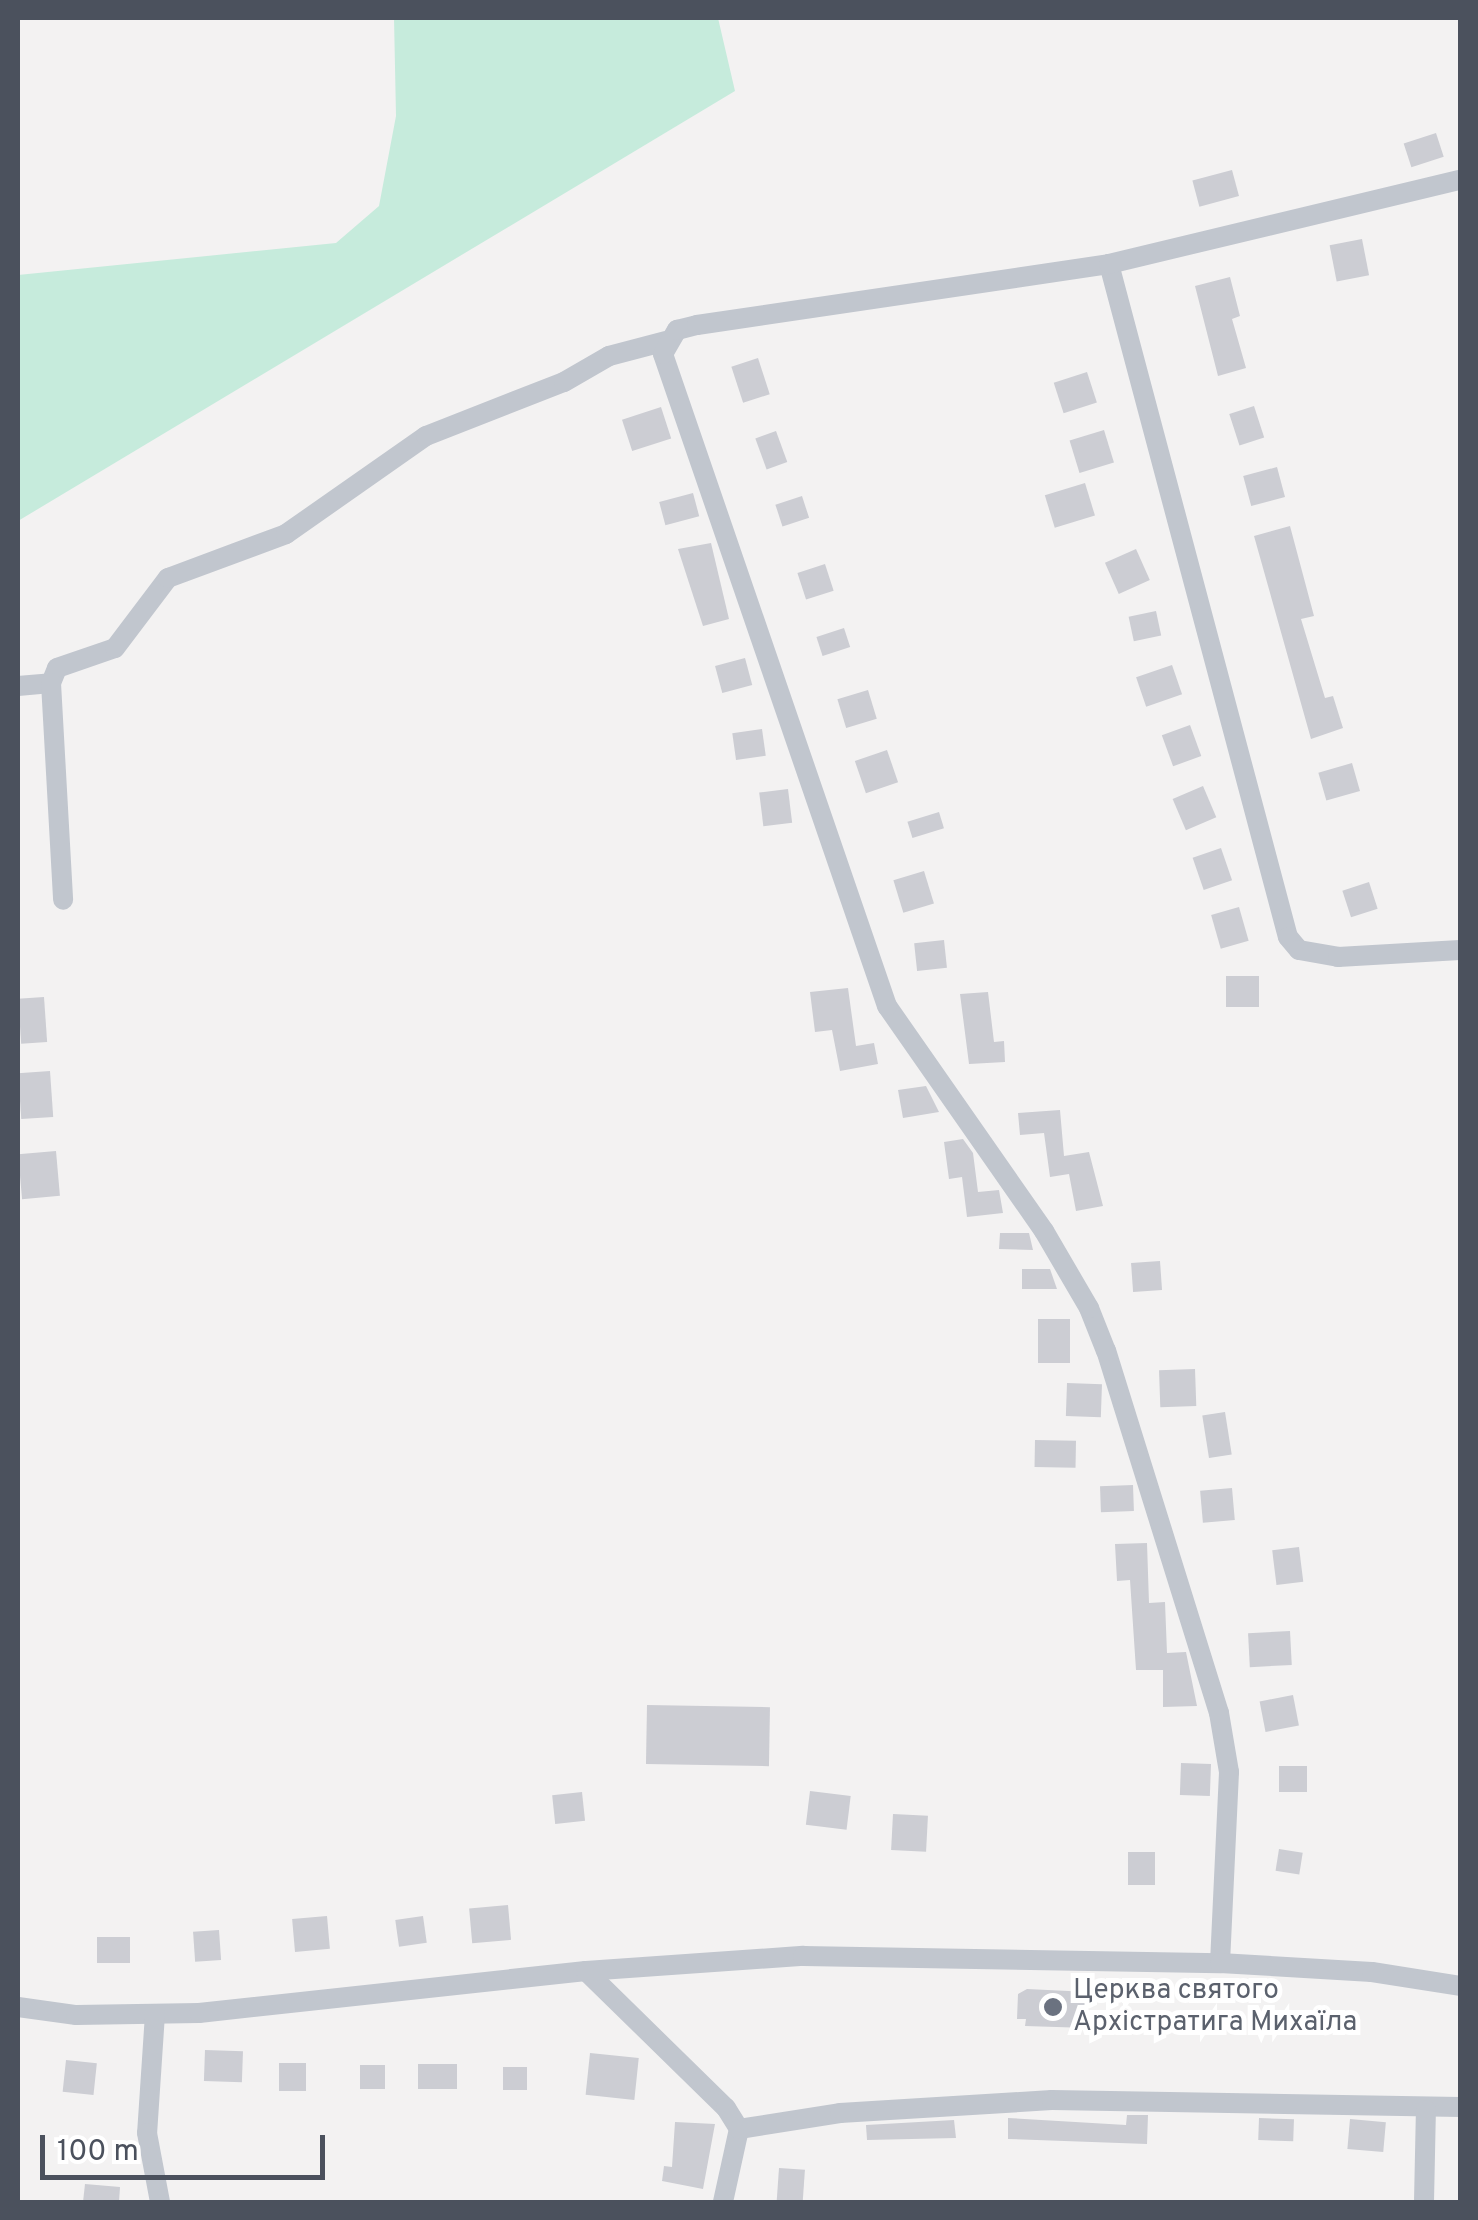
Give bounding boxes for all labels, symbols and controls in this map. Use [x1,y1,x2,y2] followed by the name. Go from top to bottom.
[1073,1974,1357,2040] place label: Церква святого Архістратига Михаїла
[1042,1996,1064,2018] marker: Церква святого Архістратига Михаїла
[45,2115,330,2177] scale bar
[57,2134,139,2171] text: 100 m

